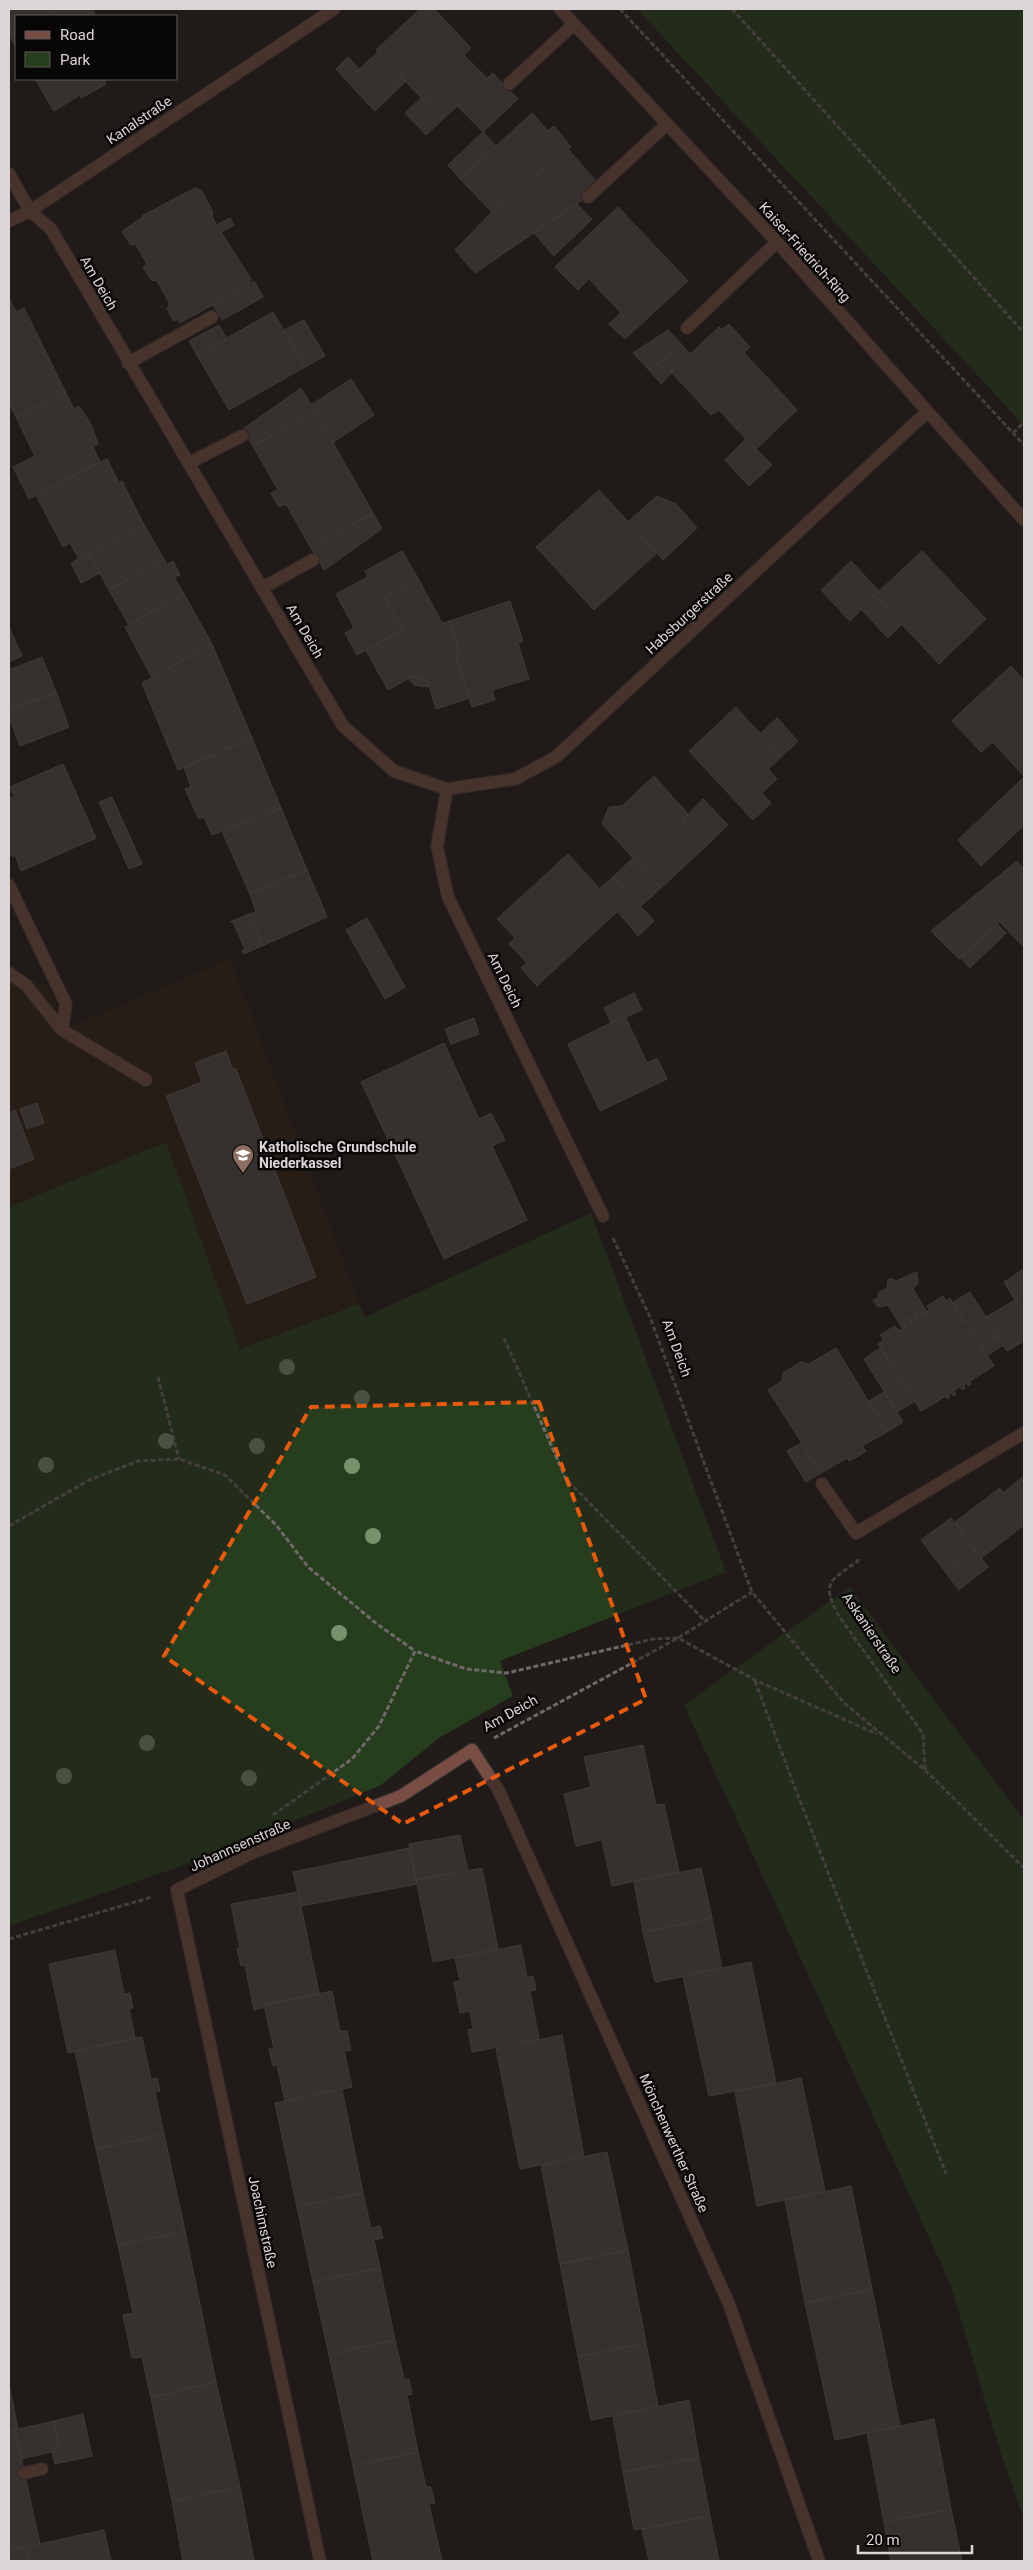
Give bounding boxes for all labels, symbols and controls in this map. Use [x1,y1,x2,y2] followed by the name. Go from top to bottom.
[15,15,178,80] legend
[60,26,94,44] text: Road
[60,51,91,69] text: Park
[104,92,174,148] street label: Kanalstraße
[756,199,854,305] street label: Kaiser-Friedrich-Ring
[77,253,121,313] street label: Am Deich
[642,569,736,657] street label: Habsburgerstraße
[283,601,327,661] street label: Am Deich
[485,950,525,1010] street label: Am Deich
[259,1139,417,1171] place label: Katholische Grundschule Niederkassel
[231,1143,255,1174] school or university icon: Katholische Grundschule Niederkassel
[659,1317,695,1379] street label: Am Deich
[839,1590,905,1676] street label: Askanierstraße
[480,1691,540,1735] street label: Am Deich
[187,1816,293,1874] street label: Johannsenstraße
[636,2071,712,2215] street label: Mönchenwerther Straße
[245,2175,281,2269] street label: Joachimstraße
[858,2522,972,2554] scale bar
[866,2531,900,2549] text: 20 m

